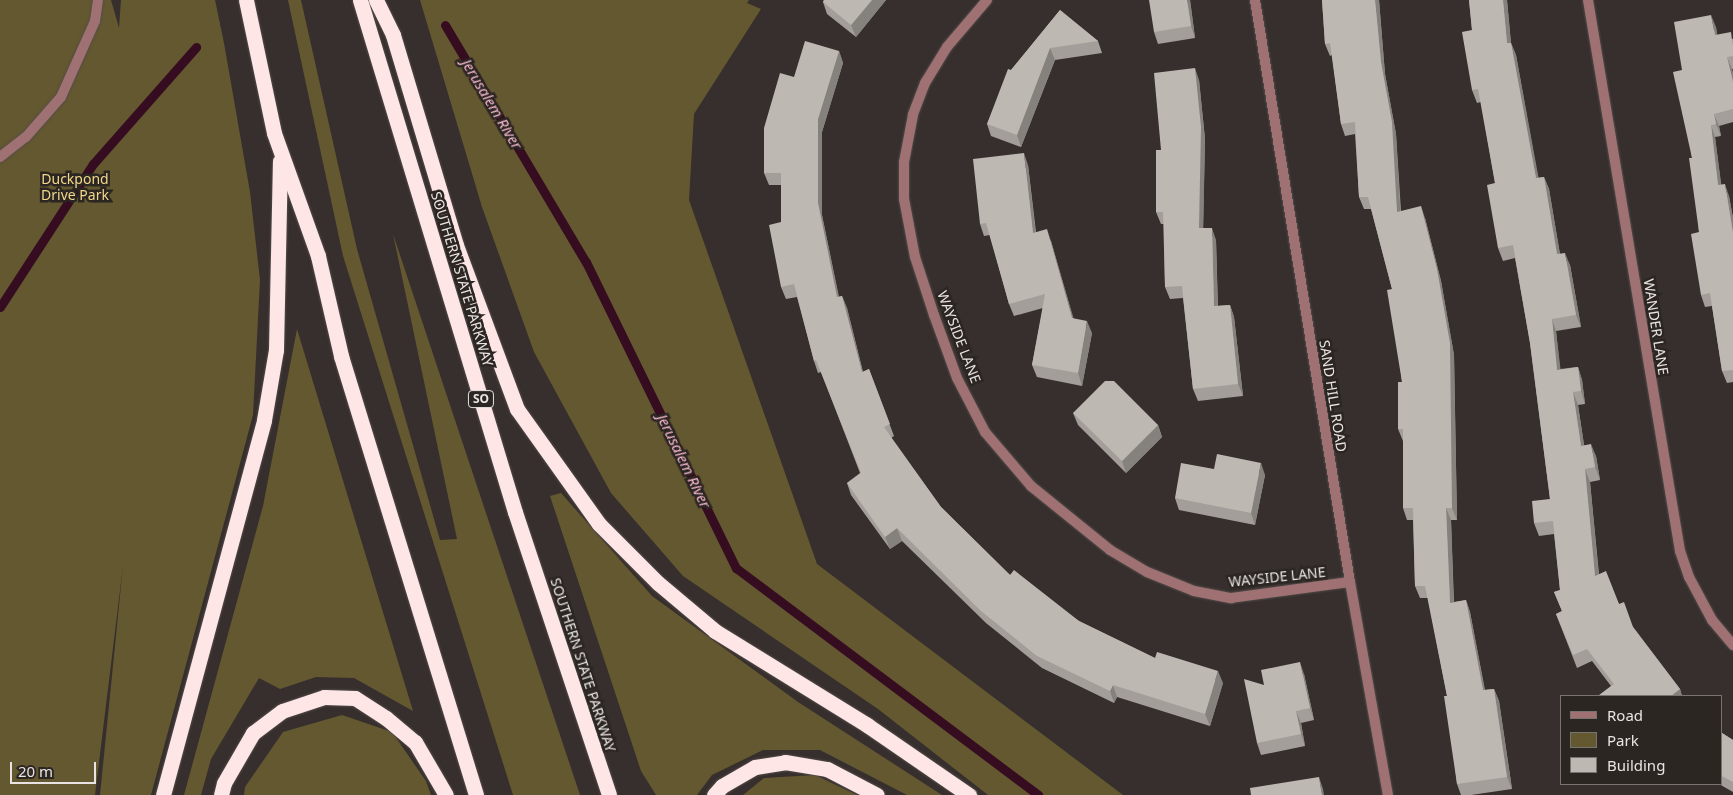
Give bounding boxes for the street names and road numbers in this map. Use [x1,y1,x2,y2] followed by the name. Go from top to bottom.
[427,190,497,368] street label: SOUTHERN STATE PARKWAY
[1640,278,1672,376] street label: WANDER LANE
[934,289,984,385] street label: WAYSIDE LANE
[1316,339,1350,453] street label: SAND HILL ROAD
[467,389,495,408] road number: SO
[1228,564,1326,590] street label: WAYSIDE LANE
[547,576,619,754] street label: SOUTHERN STATE PARKWAY

